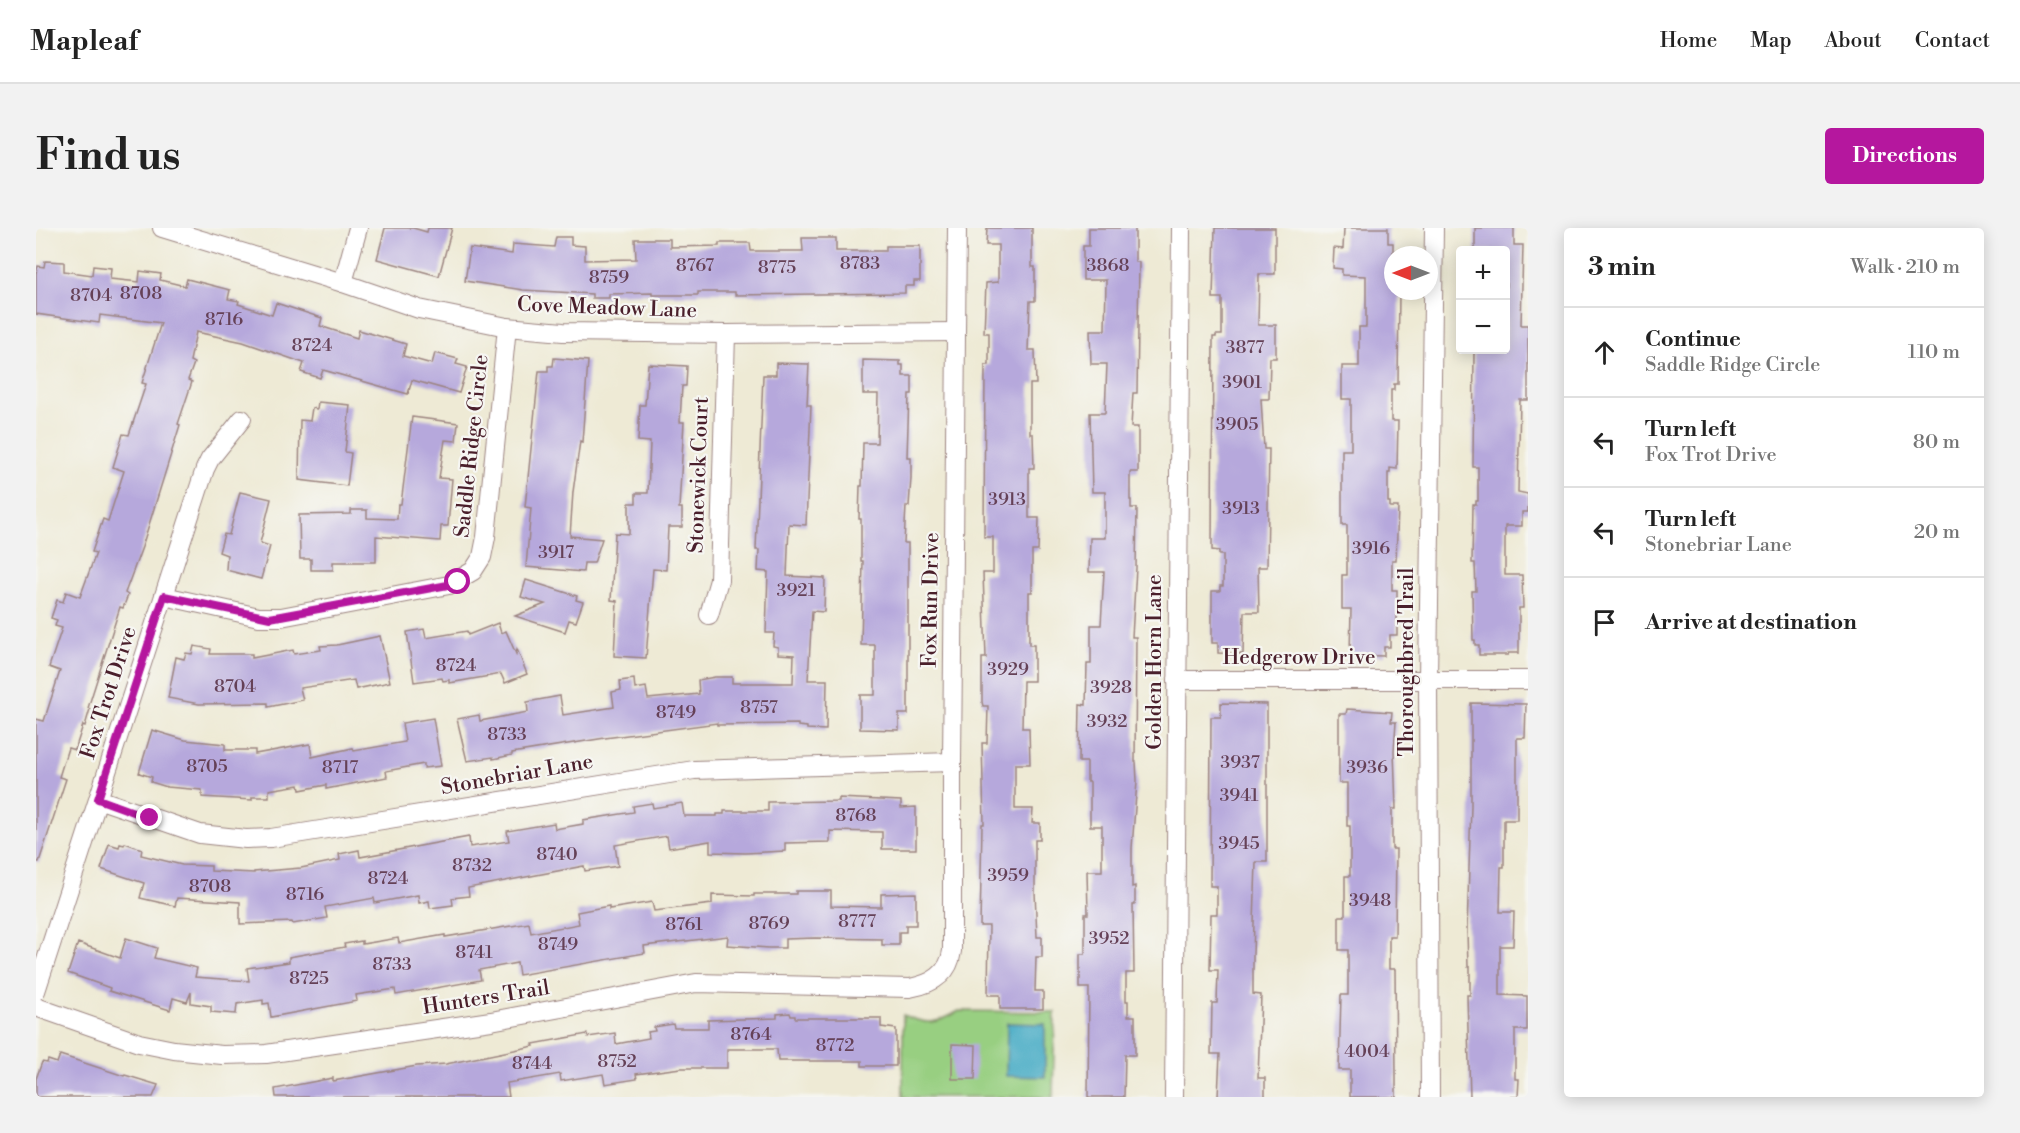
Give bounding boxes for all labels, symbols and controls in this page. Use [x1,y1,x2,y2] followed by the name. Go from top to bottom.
[30,24,138,59] text: Mapleaf
[1660,28,1717,54] text: Home
[1750,28,1792,54] text: Map
[1825,28,1882,54] text: About
[1915,28,1990,54] text: Contact
[1825,128,1984,184] button: Directions
[36,130,180,183] text: Find us
[1384,246,1438,300] north arrow
[1456,246,1510,354] map controls
[1456,246,1510,300] button: +
[1588,251,1656,283] text: 3 min
[840,252,880,275] house number: 8783
[676,254,714,277] house number: 8767
[1087,254,1129,277] house number: 3868
[1851,255,1960,280] text: Walk · 210 m
[758,256,796,279] house number: 8775
[589,266,629,289] house number: 8759
[120,282,162,305] house number: 8708
[70,284,112,307] house number: 8704
[516,292,698,324] street label: Cove Meadow Lane
[1456,300,1510,354] button: −
[205,308,243,331] house number: 8716
[1645,326,1741,353] text: Continue
[292,334,333,357] house number: 8724
[1226,336,1264,359] house number: 3877
[1588,336,1621,369] icon: ahead
[1908,340,1960,365] text: 110 m
[449,353,495,539] street label: Saddle Ridge Circle
[1645,353,1820,378] text: Saddle Ridge Circle
[1222,371,1262,394] house number: 3901
[683,396,715,554] street label: Stonewick Court
[1216,413,1258,436] house number: 3905
[1645,416,1736,443] text: Turn left
[1588,426,1621,459] icon: left
[1913,430,1960,455] text: 80 m
[1645,443,1777,468] text: Fox Trot Drive
[988,488,1026,511] house number: 3913
[1222,497,1260,520] house number: 3913
[1645,506,1736,533] text: Turn left
[1588,516,1621,549] icon: left
[1914,520,1960,545] text: 20 m
[917,532,945,668] street label: Fox Run Drive
[1645,533,1792,558] text: Stonebriar Lane
[1352,537,1390,560] house number: 3916
[538,541,574,564] house number: 3917
[1394,567,1420,757] street label: Thoroughbred Trail
[444,568,470,594] route start
[1142,574,1168,750] street label: Golden Horn Lane
[776,579,816,602] house number: 3921
[1588,606,1621,639] icon: arrive
[1645,609,1857,636] text: Arrive at destination
[75,623,143,763] street label: Fox Trot Drive
[1222,645,1376,671] street label: Hedgerow Drive
[436,654,477,677] house number: 8724
[987,658,1029,681] house number: 3929
[214,675,256,698] house number: 8704
[1090,676,1132,699] house number: 3928
[740,696,778,719] house number: 8757
[656,701,696,724] house number: 8749
[1086,710,1128,733] house number: 3932
[487,723,527,746] house number: 8733
[439,749,595,801] street label: Stonebriar Lane
[1220,751,1260,774] house number: 3937
[186,755,228,778] house number: 8705
[322,756,358,779] house number: 8717
[1346,756,1388,779] house number: 3936
[1219,784,1259,807] house number: 3941
[136,804,162,830] route end
[835,804,877,827] house number: 8768
[1218,832,1260,855] house number: 3945
[536,843,578,866] house number: 8740
[452,854,492,877] house number: 8732
[987,864,1029,887] house number: 3959
[368,867,409,890] house number: 8724
[189,875,231,898] house number: 8708
[286,883,324,906] house number: 8716
[1349,889,1391,912] house number: 3948
[838,910,876,933] house number: 8777
[748,912,790,935] house number: 8769
[665,913,703,936] house number: 8761
[1088,927,1130,950] house number: 3952
[538,933,578,956] house number: 8749
[455,941,493,964] house number: 8741
[372,953,412,976] house number: 8733
[289,967,329,990] house number: 8725
[421,975,551,1021] street label: Hunters Trail
[730,1023,772,1046] house number: 8764
[815,1034,855,1057] house number: 8772
[1344,1040,1390,1063] house number: 4004
[597,1050,637,1073] house number: 8752
[512,1052,553,1075] house number: 8744

